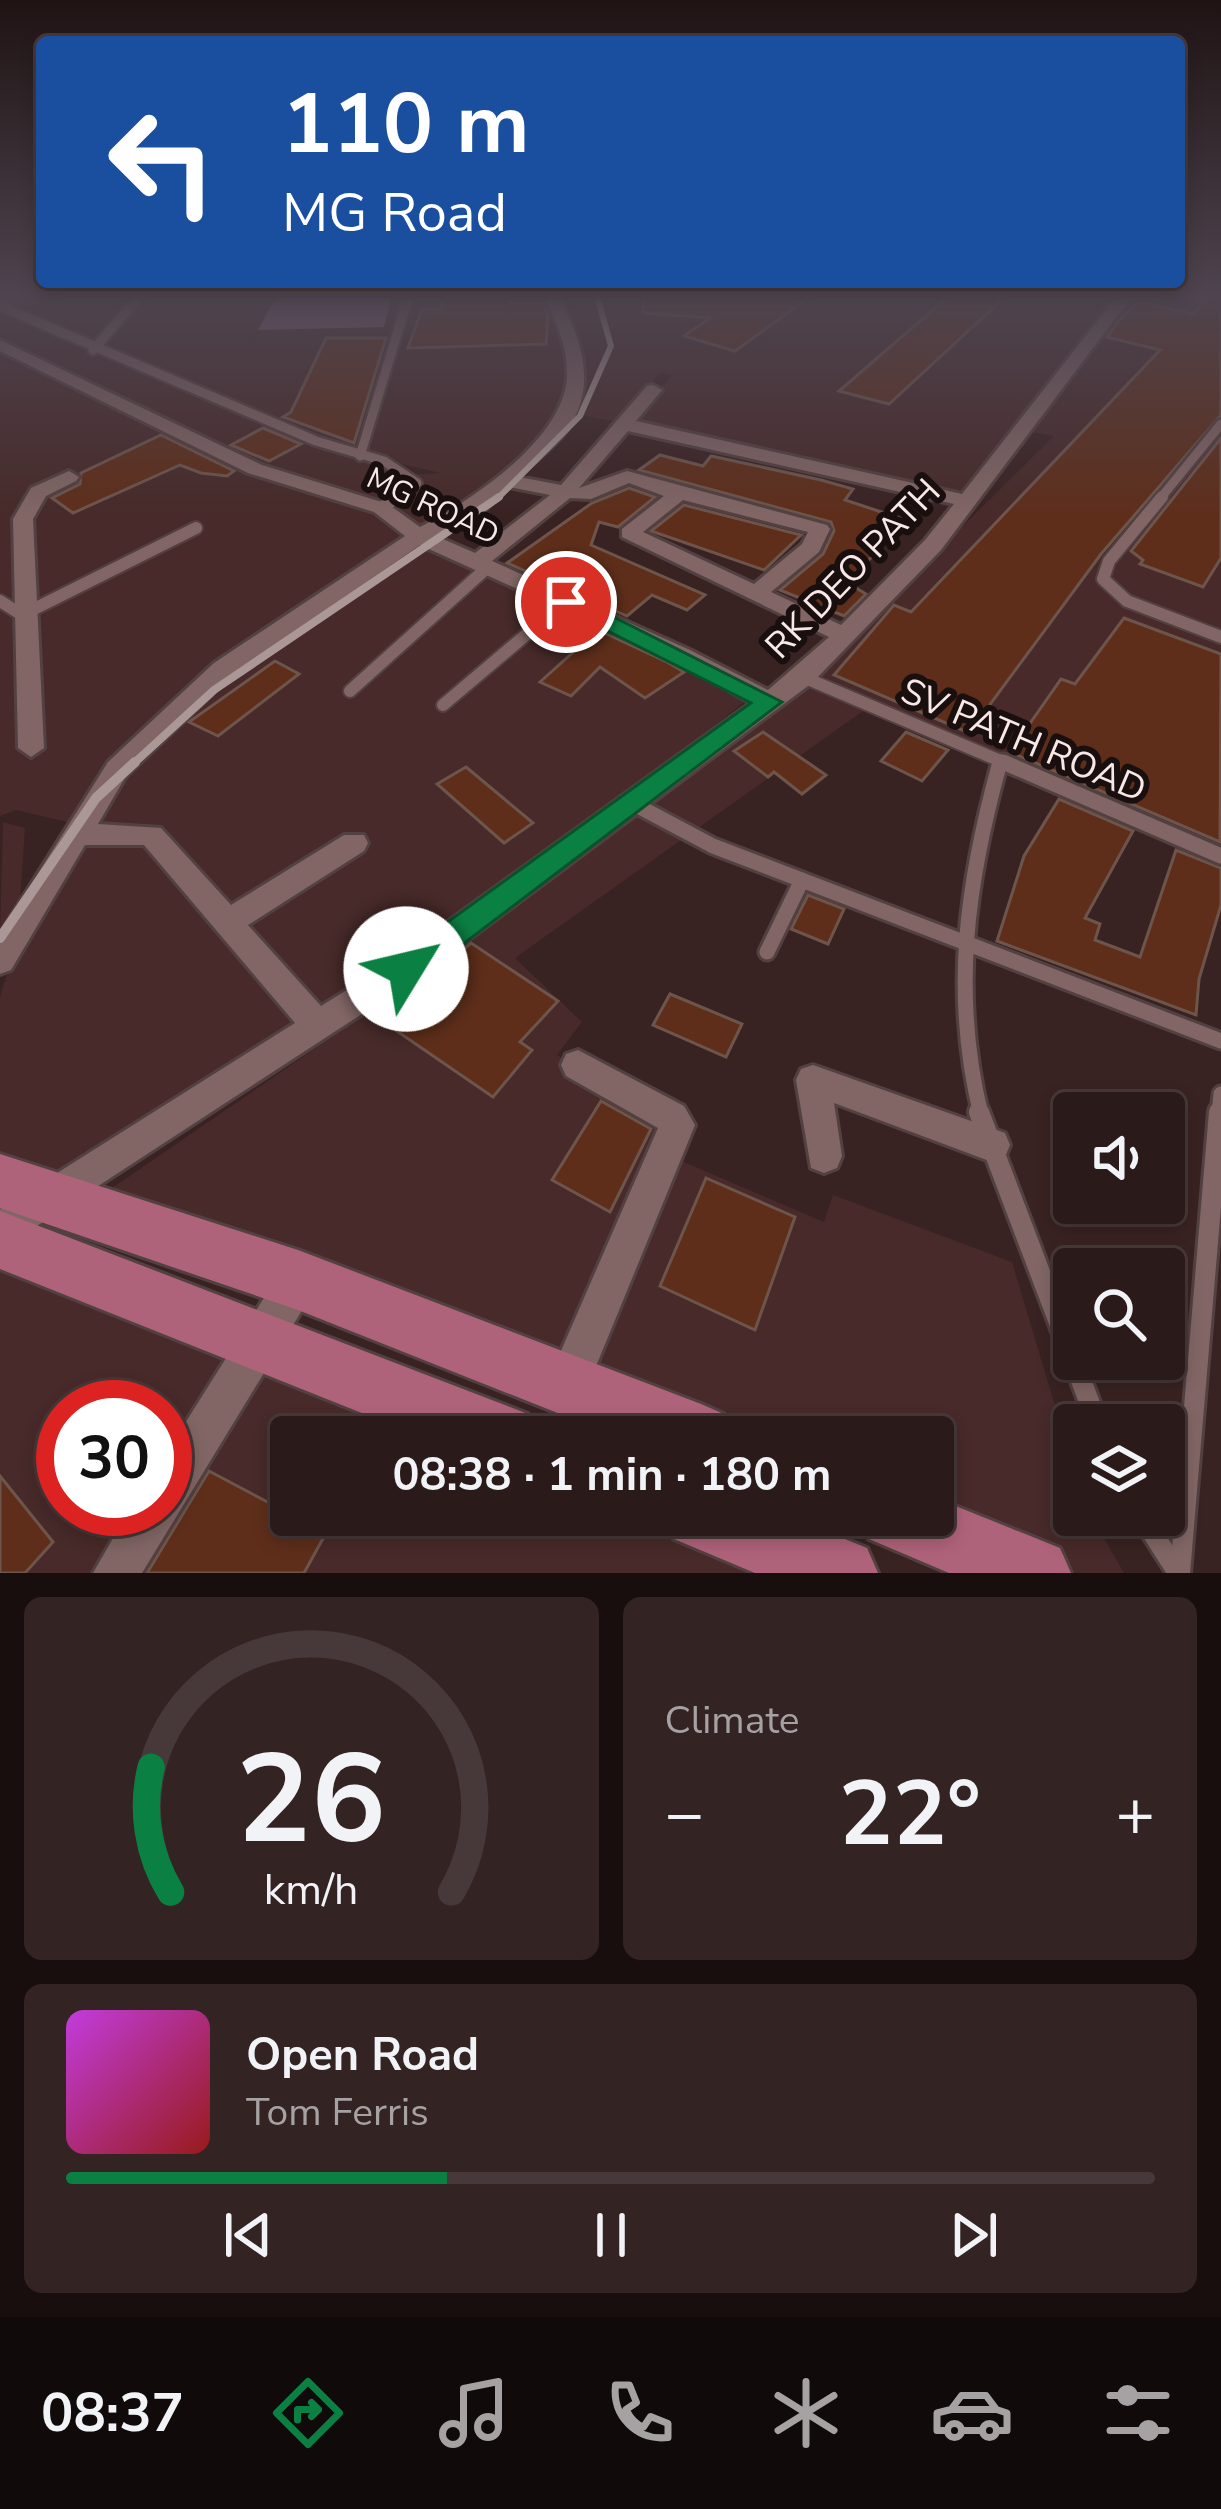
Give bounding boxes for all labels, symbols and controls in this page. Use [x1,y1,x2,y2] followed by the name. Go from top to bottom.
[282,67,530,182] text: 110 m
[84,84,240,240] icon: left
[282,176,507,250] text: MG Road
[360,458,506,555] street label: MG ROAD
[755,468,952,670] street label: RK DEO PATH
[515,551,617,653] pin
[533,569,599,635] icon: arrive
[893,667,1154,814] street label: SV PATH ROAD
[343,906,469,1032] position arrow
[1053,1092,1185,1536] map controls
[1053,1092,1185,1224] button: sound
[1053,1248,1185,1380] button: search
[36,1380,192,1536] speed limit sign: 30
[1053,1404,1185,1536] button: layers
[392,1445,832,1506] text: 08:38 · 1 min · 180 m
[665,1694,800,1747] text: Climate
[236,1715,386,1885] text: 26
[839,1753,981,1876] text: 22°
[665,1769,704,1859] text: −
[1115,1769,1155,1859] text: +
[264,1860,359,1918] text: km/h
[246,2025,479,2086] text: Open Road
[246,2086,429,2139] text: Tom Ferris
[215,2202,281,2268] icon: previous
[578,2202,644,2268] icon: pause
[941,2202,1007,2268] icon: next
[266,2371,350,2455] icon: directions
[432,2371,516,2455] icon: music
[598,2371,682,2455] icon: phone
[764,2371,848,2455] icon: climate
[930,2371,1014,2455] icon: car
[1096,2371,1180,2455] icon: filters
[41,2376,184,2450] text: 08:37

